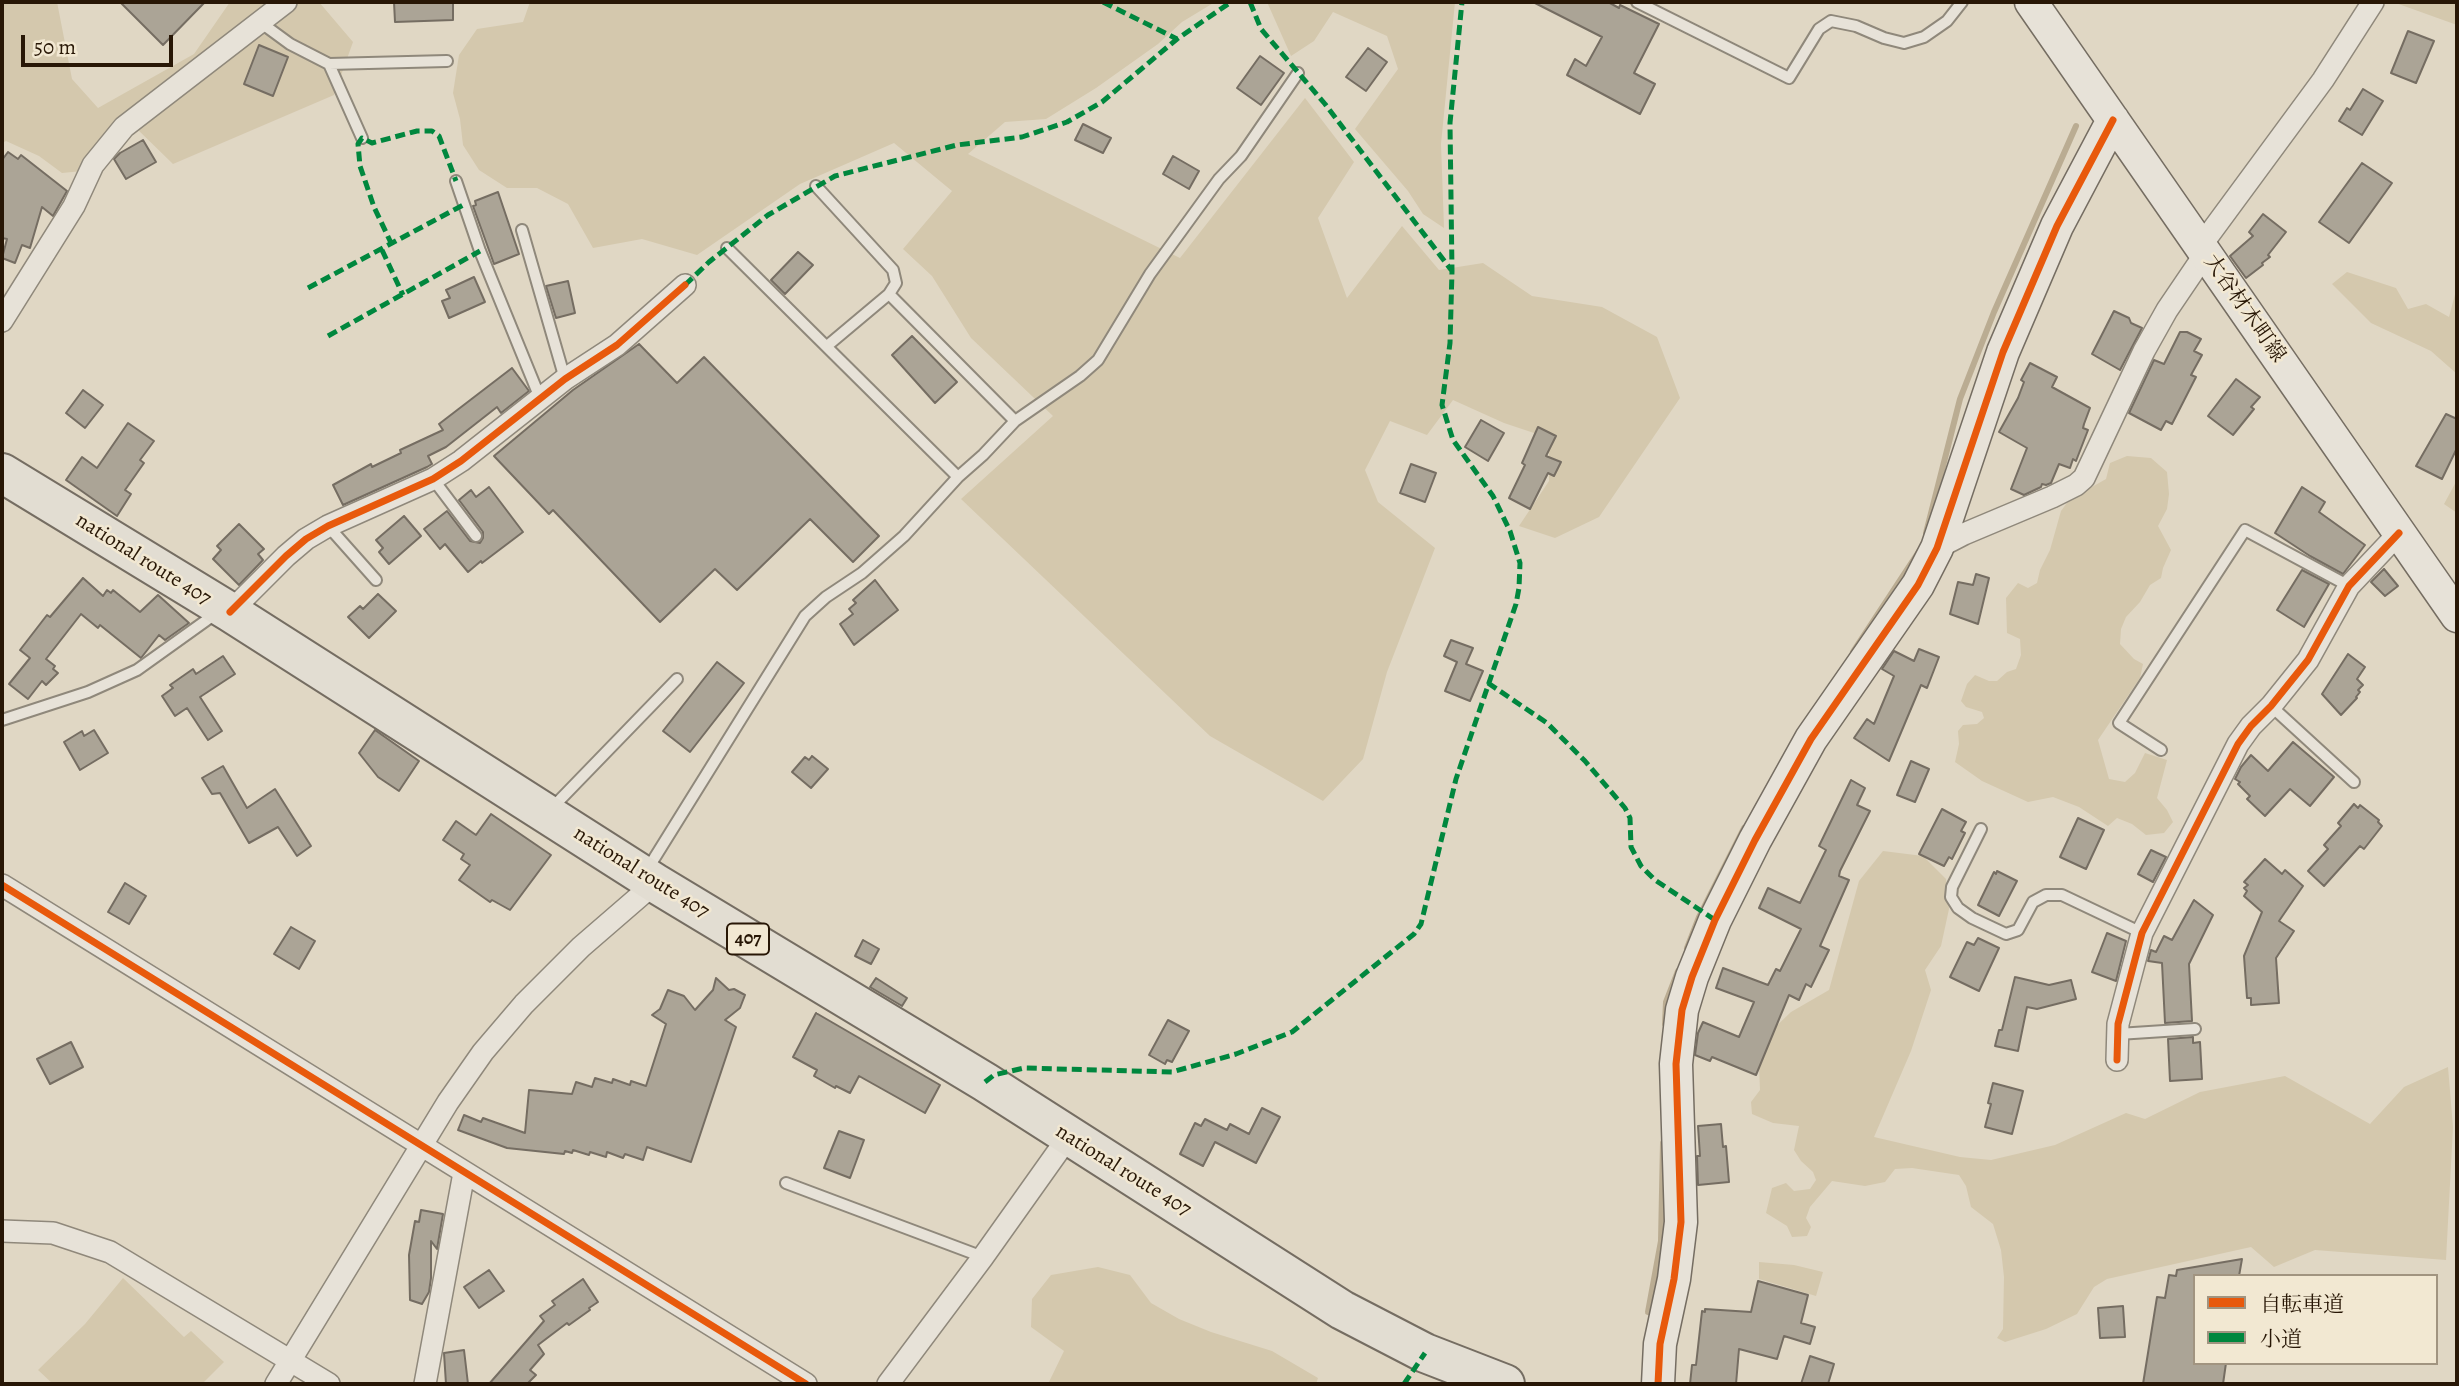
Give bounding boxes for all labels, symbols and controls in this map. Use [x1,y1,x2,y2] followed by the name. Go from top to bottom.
[24,21,177,65] scale bar
[34,33,76,61] text: 50 m
[2198,250,2290,368] street label: 大谷材木町線
[71,508,215,612] street label: national route 407
[569,821,713,925] street label: national route 407
[727,923,769,954] road number: 407
[1051,1119,1195,1223] street label: national route 407
[2193,1274,2438,1365] legend
[2260,1290,2344,1318] text: 自転車道
[2260,1325,2302,1353] text: 小道

